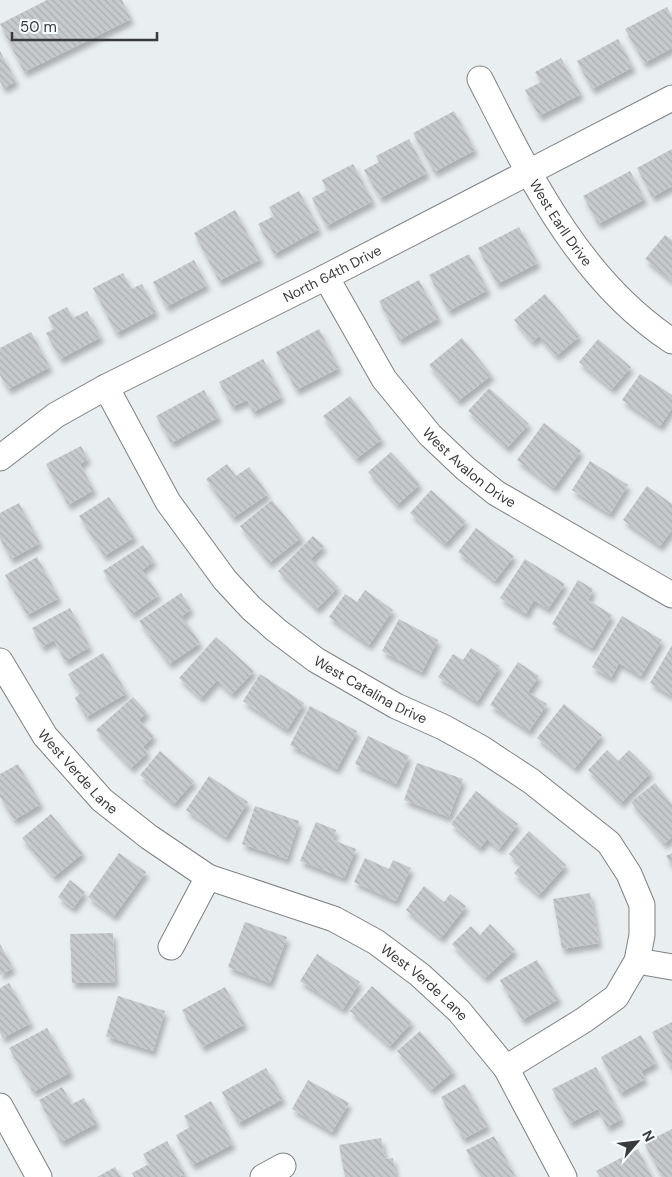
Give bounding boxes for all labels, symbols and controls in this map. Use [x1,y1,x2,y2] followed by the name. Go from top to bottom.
[12,10,158,42] scale bar
[20,17,57,37] text: 50 m
[526,176,596,270] street label: West Earll Drive
[280,241,385,306] street label: North 64th Drive
[419,424,519,512] street label: West Avalon Drive
[311,652,430,728] street label: West Catalina Drive
[34,725,121,818] street label: West Verde Lane
[377,940,472,1024] street label: West Verde Lane
[612,1117,662,1167] north arrow
[638,1127,659,1145] text: N

